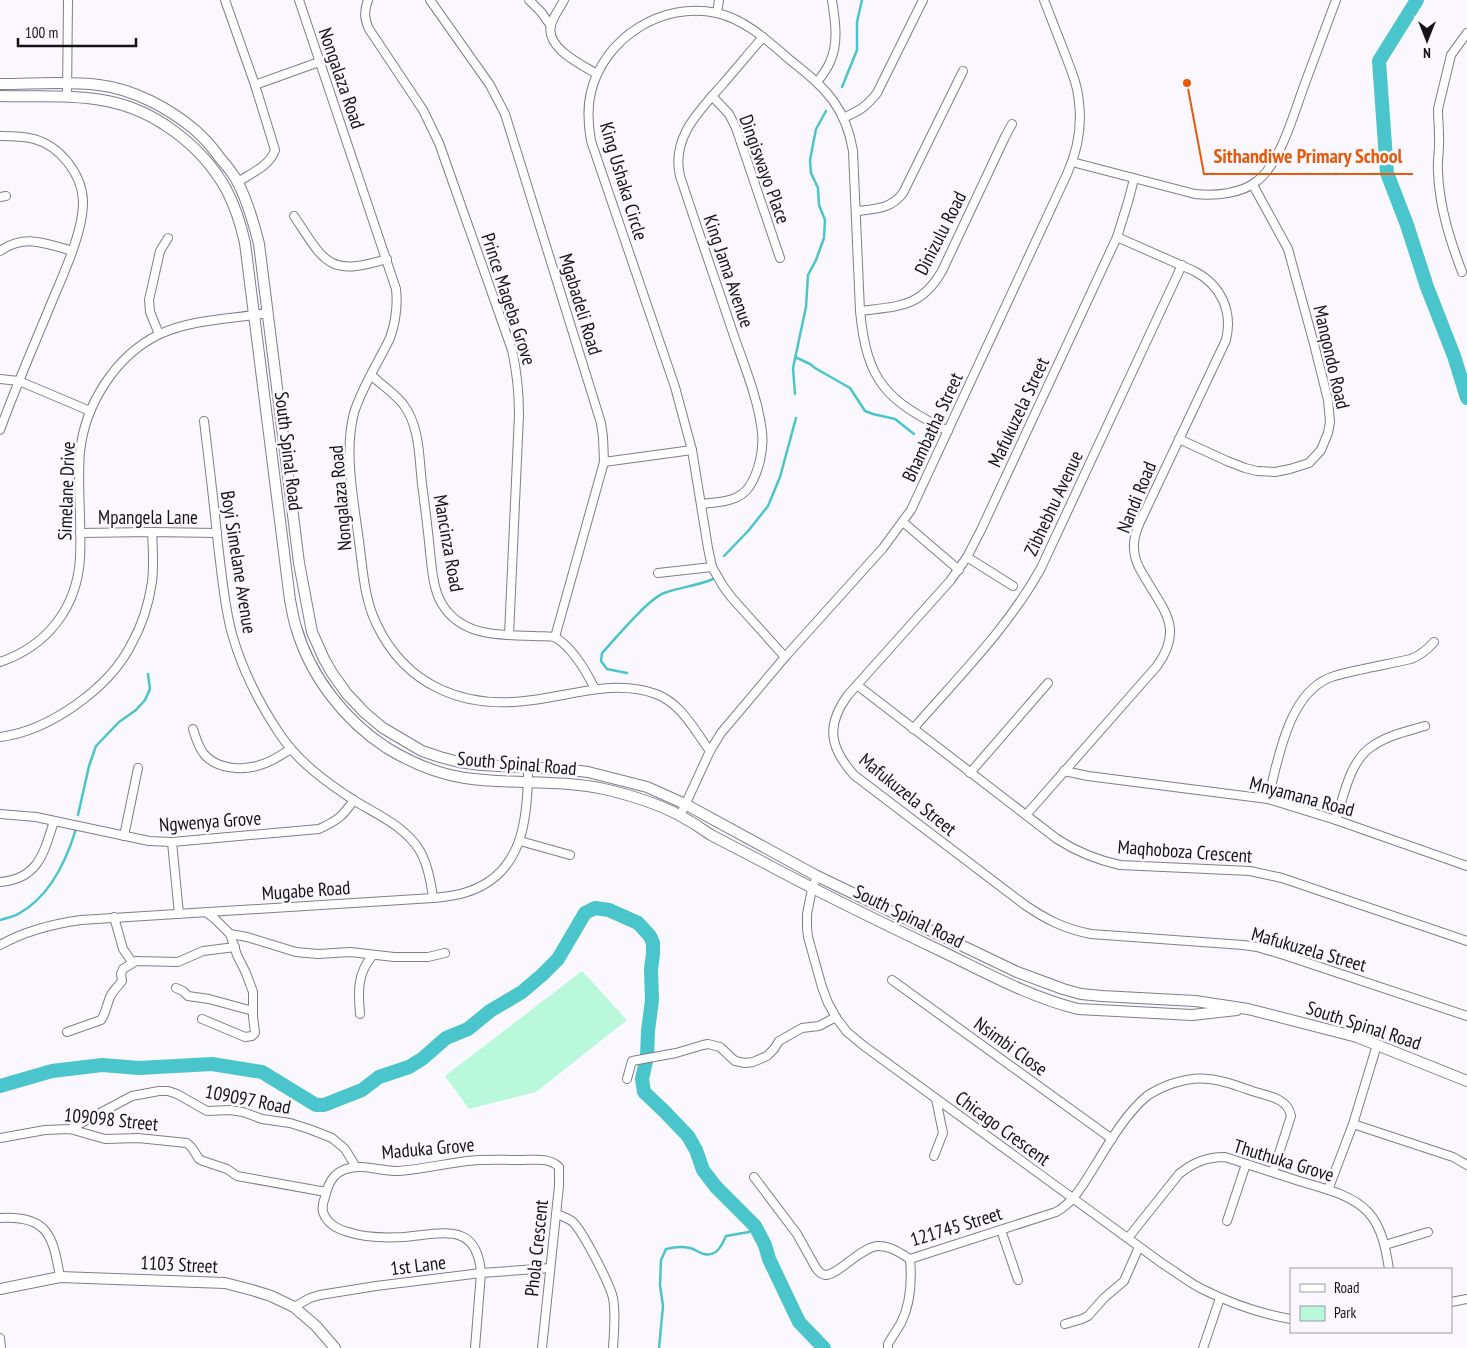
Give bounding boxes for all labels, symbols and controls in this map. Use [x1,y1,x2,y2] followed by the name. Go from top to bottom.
[18,15,135,47] scale bar
[1402,15,1452,65] north arrow
[25,23,58,42] text: 100 m
[313,24,371,132] street label: Nongalaza Road
[1423,44,1431,62] text: N
[734,111,796,227] street label: Dingiswayo Place
[595,119,653,243] street label: King Ushaka Circle
[1204,139,1413,174] callout: Sithandiwe Primary School
[1214,143,1403,169] text: Sithandiwe Primary School
[909,187,971,279] street label: Dinizulu Road
[698,211,760,331] street label: King Jama Avenue
[476,230,542,368] street label: Prince Mageba Grove
[554,250,608,358] street label: Mgabadeli Road
[1308,303,1356,411] street label: Manqondo Road
[982,353,1054,471] street label: Mafukuzela Street
[896,368,968,485] street label: Bhambatha Street
[270,390,308,512] street label: South Spinal Road
[52,441,80,541] street label: Simelane Drive
[323,444,357,552] street label: Nongalaza Road
[1018,446,1088,559] street label: Zibhebhu Avenue
[1111,458,1161,536] street label: Nandi Road
[216,489,262,635] street label: Boyi Simelane Avenue
[429,493,469,593] street label: Mancinza Road
[98,505,198,529] street label: Mpangela Lane
[456,746,578,780] street label: South Spinal Road
[854,747,962,841] street label: Mafukuzela Street
[1247,770,1357,822] street label: Mnyamana Road
[158,805,262,837] street label: Ngwenya Grove
[1117,834,1254,868] street label: Maqhoboza Crescent
[261,875,351,905] street label: Mugabe Road
[850,879,968,953] street label: South Spinal Road
[1249,921,1370,977] street label: Mafukuzela Street
[1303,995,1425,1055] street label: South Spinal Road
[970,1011,1053,1081] street label: Nsimbi Close
[203,1079,293,1119] street label: 109097 Road
[951,1085,1056,1171] street label: Chicago Crescent
[63,1102,160,1136] street label: 109098 Street
[381,1132,476,1164] street label: Maduka Grove
[1231,1133,1337,1187] street label: Thuthuka Grove
[519,1198,553,1297] street label: Phola Crescent
[907,1200,1006,1251] street label: 121745 Street
[140,1250,219,1278] street label: 1103 Street
[389,1250,447,1280] street label: 1st Lane
[1290,1268,1452,1333] legend
[1334,1278,1360,1297] text: Road
[1334,1303,1356,1322] text: Park

